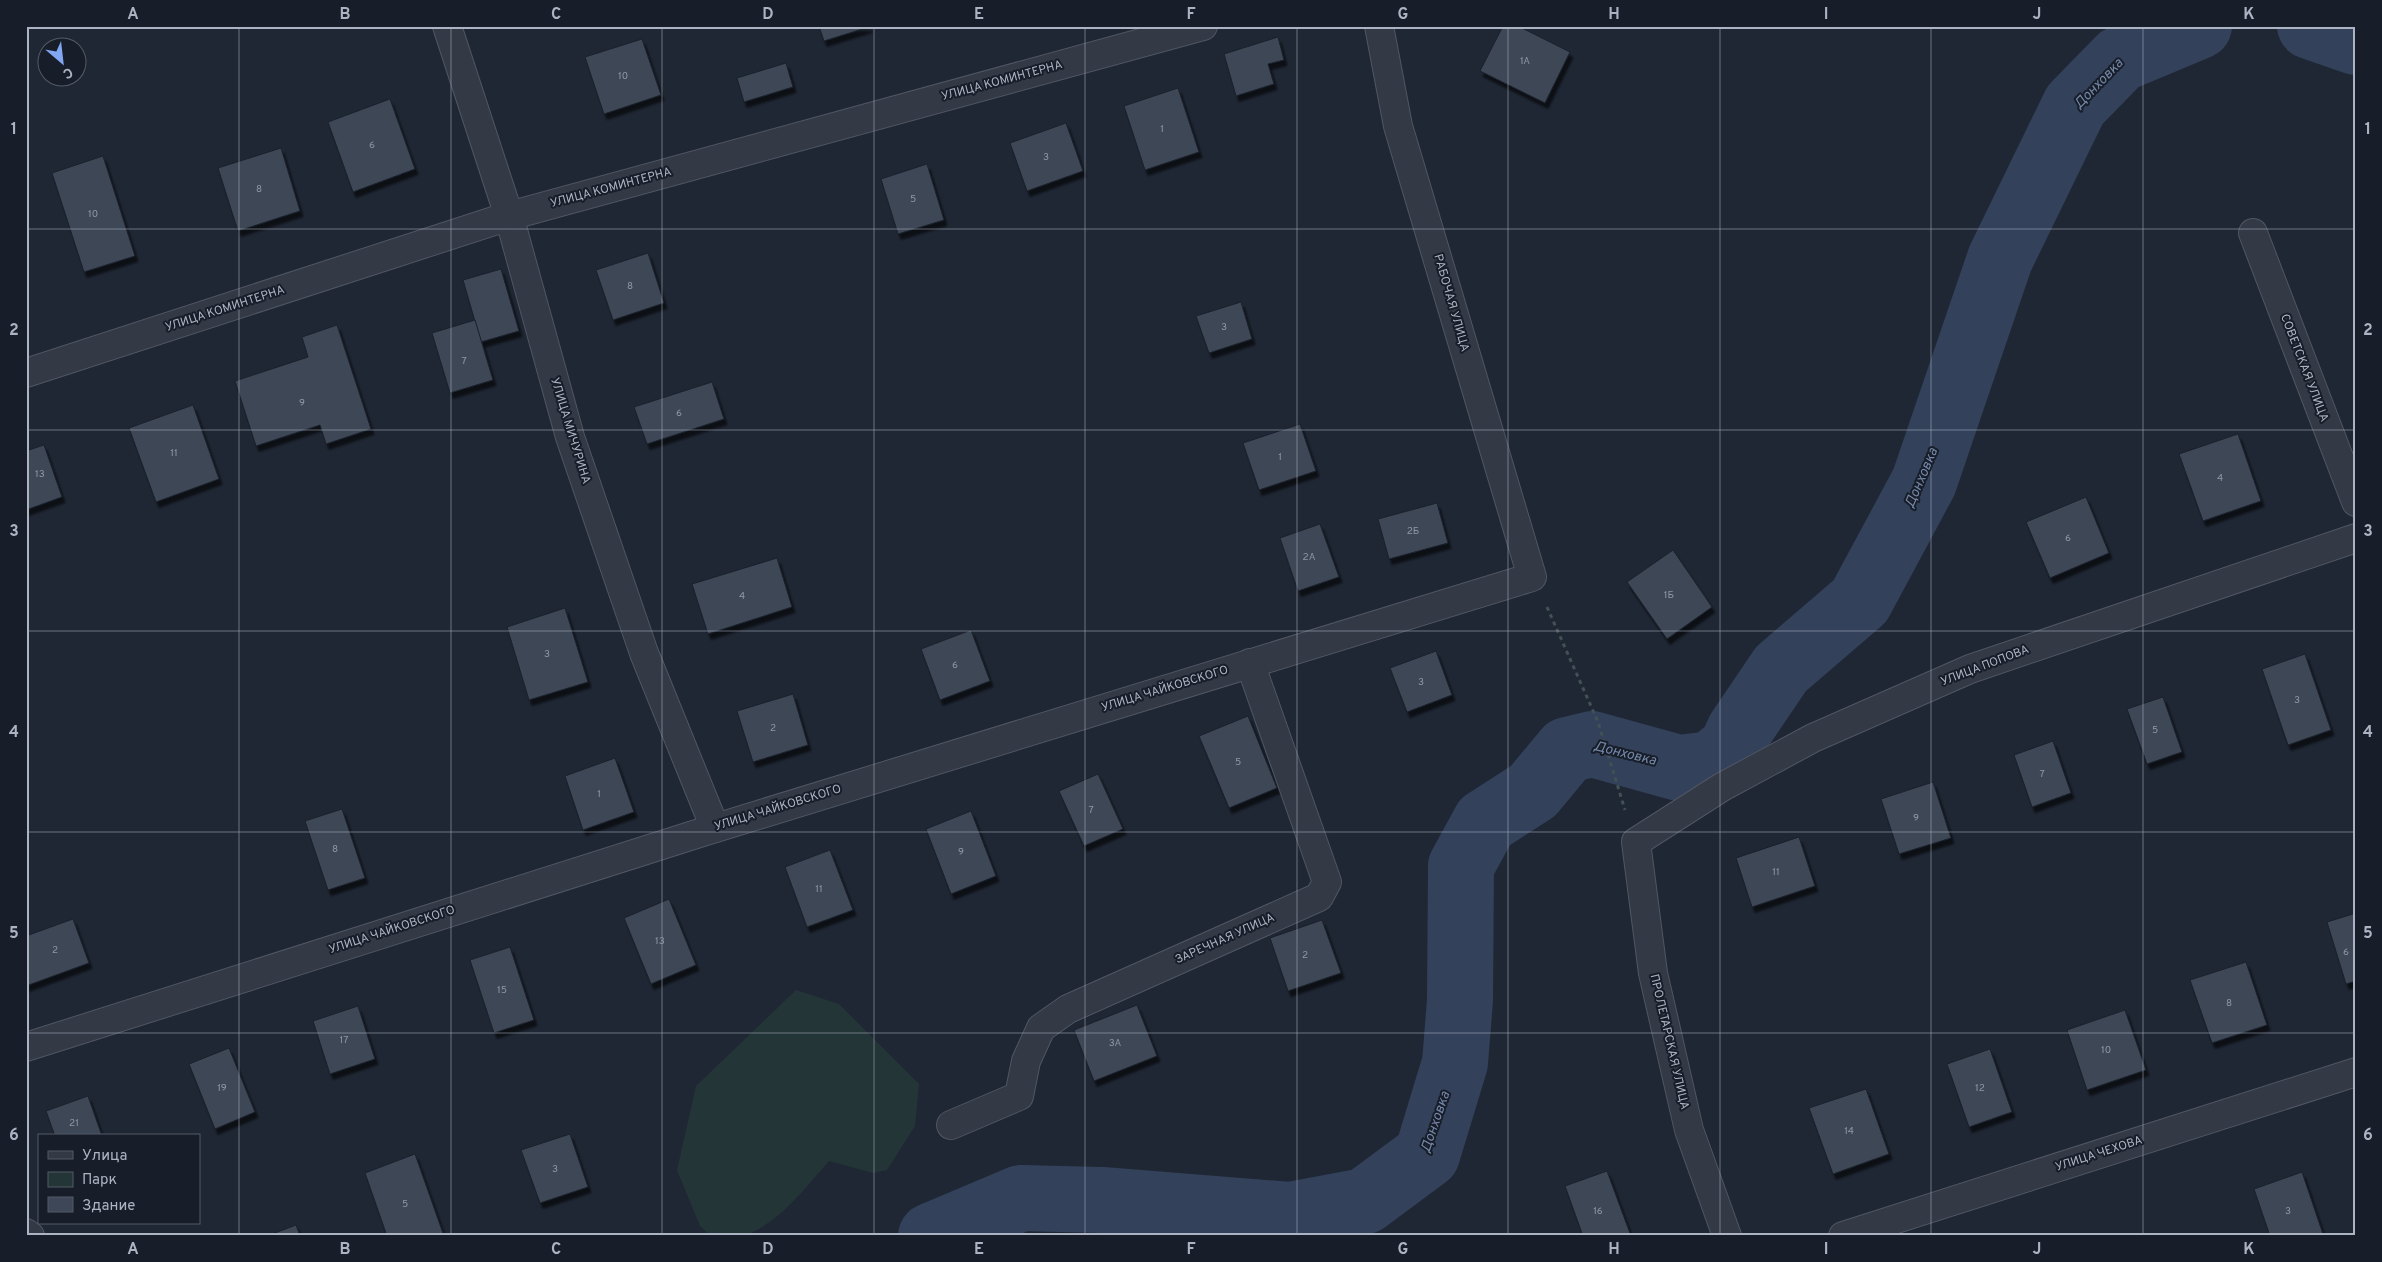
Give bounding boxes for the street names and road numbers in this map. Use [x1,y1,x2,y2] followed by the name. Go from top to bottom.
[940,57,1064,105] street label: УЛИЦА КОМИНТЕРНА
[549,164,673,212] street label: УЛИЦА КОМИНТЕРНА
[1429,252,1473,354] street label: РАБОЧАЯ УЛИЦА
[163,282,287,336] street label: УЛИЦА КОМИНТЕРНА
[2276,312,2332,424] street label: СОВЕТСКАЯ УЛИЦА
[546,376,594,486] street label: УЛИЦА МИЧУРИНА
[1939,642,2031,690] street label: УЛИЦА ПОПОВА
[1100,662,1230,716] street label: УЛИЦА ЧАЙКОВСКОГО
[713,781,843,835] street label: УЛИЦА ЧАЙКОВСКОГО
[327,902,457,958] street label: УЛИЦА ЧАЙКОВСКОГО
[1173,910,1277,968] street label: ЗАРЕЧНАЯ УЛИЦА
[1646,973,1692,1111] street label: ПРОЛЕТАРСКАЯ УЛИЦА
[2053,1132,2145,1176] street label: УЛИЦА ЧЕХОВА

